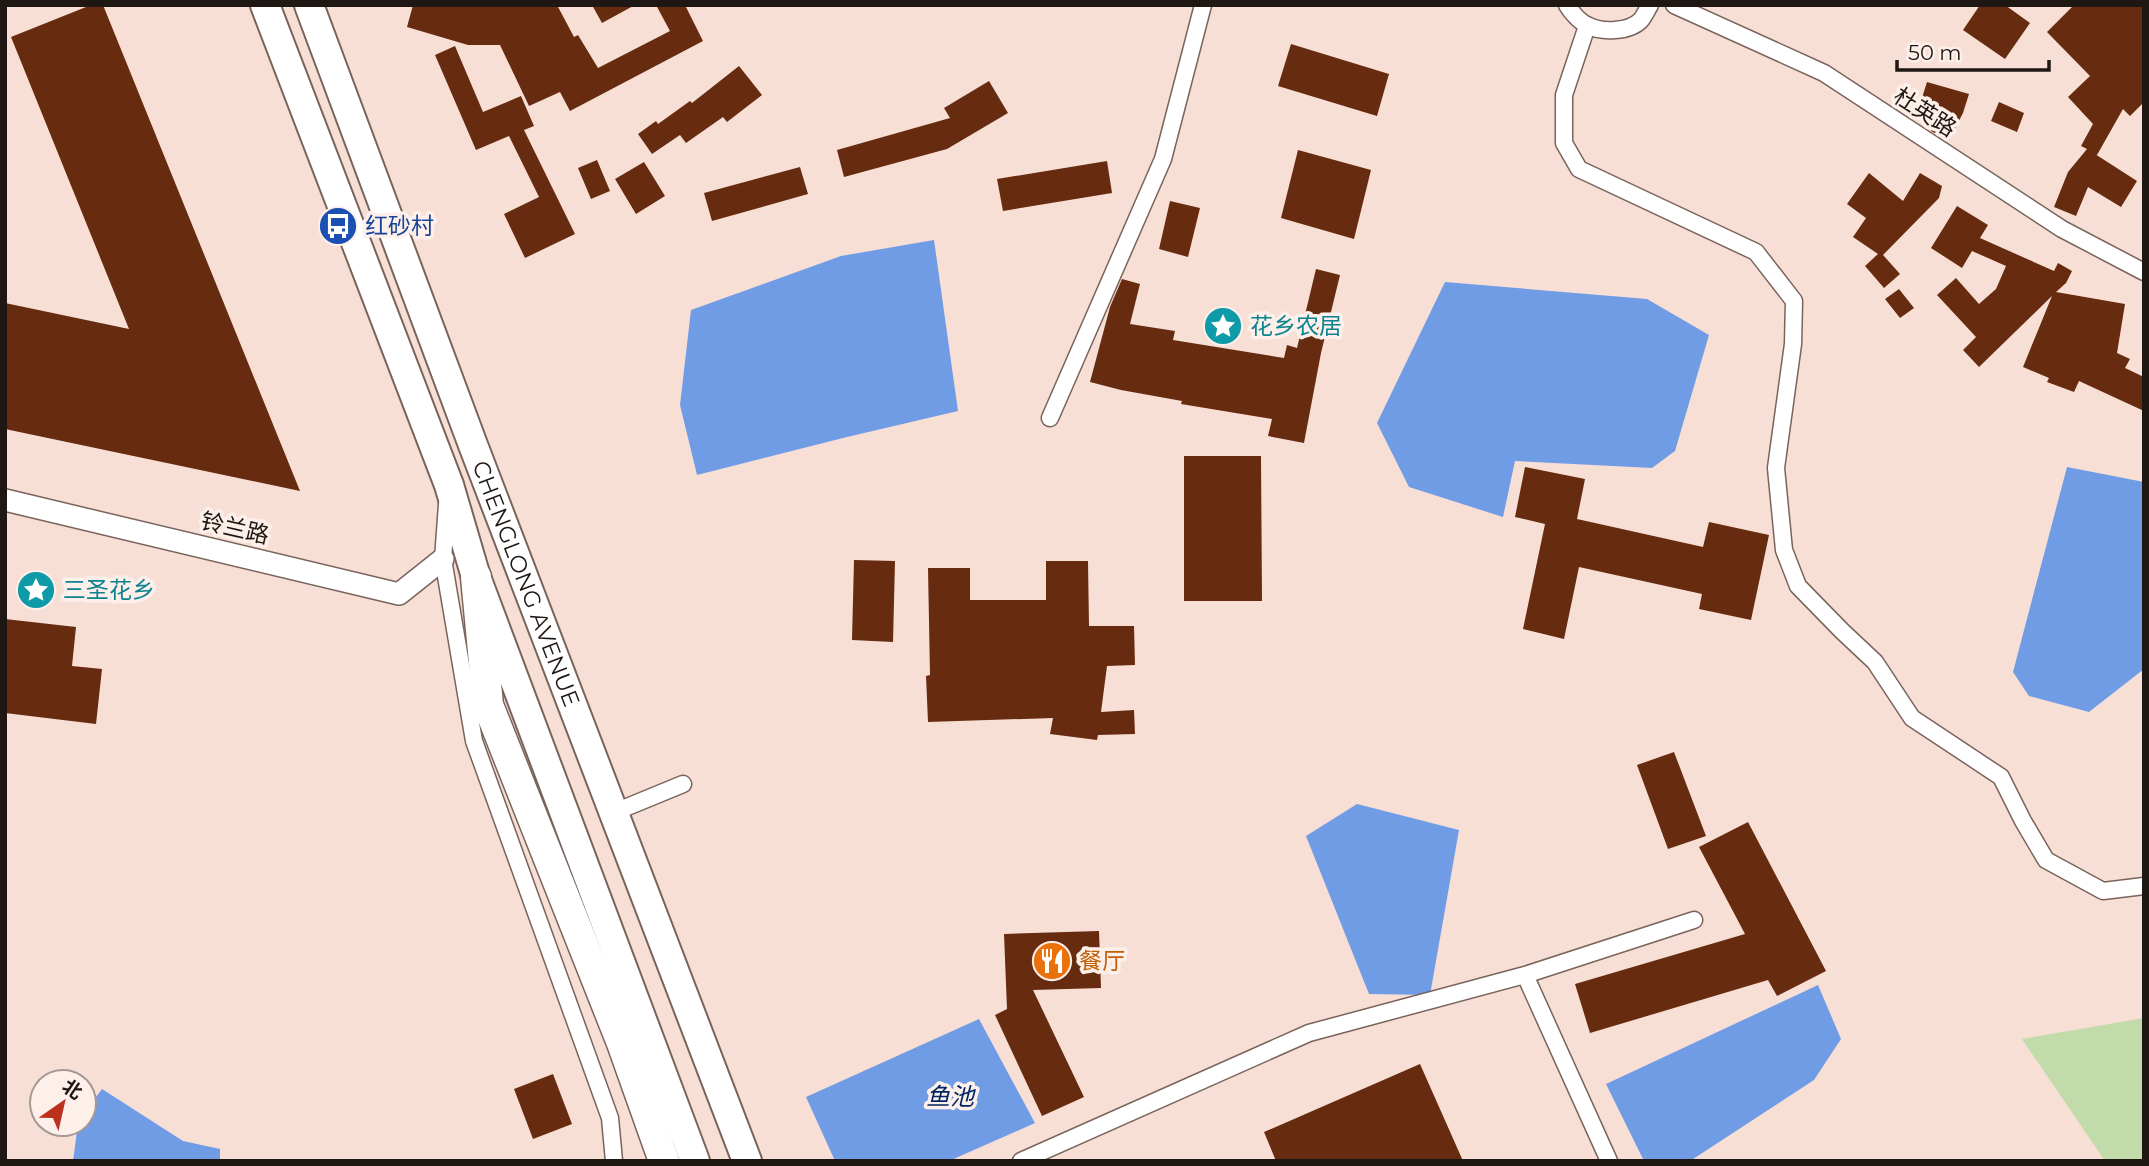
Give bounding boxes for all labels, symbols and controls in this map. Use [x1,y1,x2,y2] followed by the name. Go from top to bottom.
[1897,28,2049,72] scale bar
[1908,40,1962,65] text: 50 m
[1888,81,1962,143] street label: 杜英路
[317,205,359,247] bus stop icon: 红砂村
[365,212,434,240] place label: 红砂村
[1202,305,1244,347] place icon: 花乡农居
[1250,312,1342,340] place label: 花乡农居
[466,457,586,711] street label: CHENGLONG AVENUE
[198,507,272,549] street label: 铃兰路
[15,569,57,611] place icon: 三圣花乡
[63,576,155,604] place label: 三圣花乡
[1031,940,1073,982] restaurant icon: 餐厅
[1079,947,1125,975] place label: 餐厅
[28,1068,98,1138] north arrow
[58,1074,87,1104] text: 北
[926,1082,976,1111] water label: 鱼池

